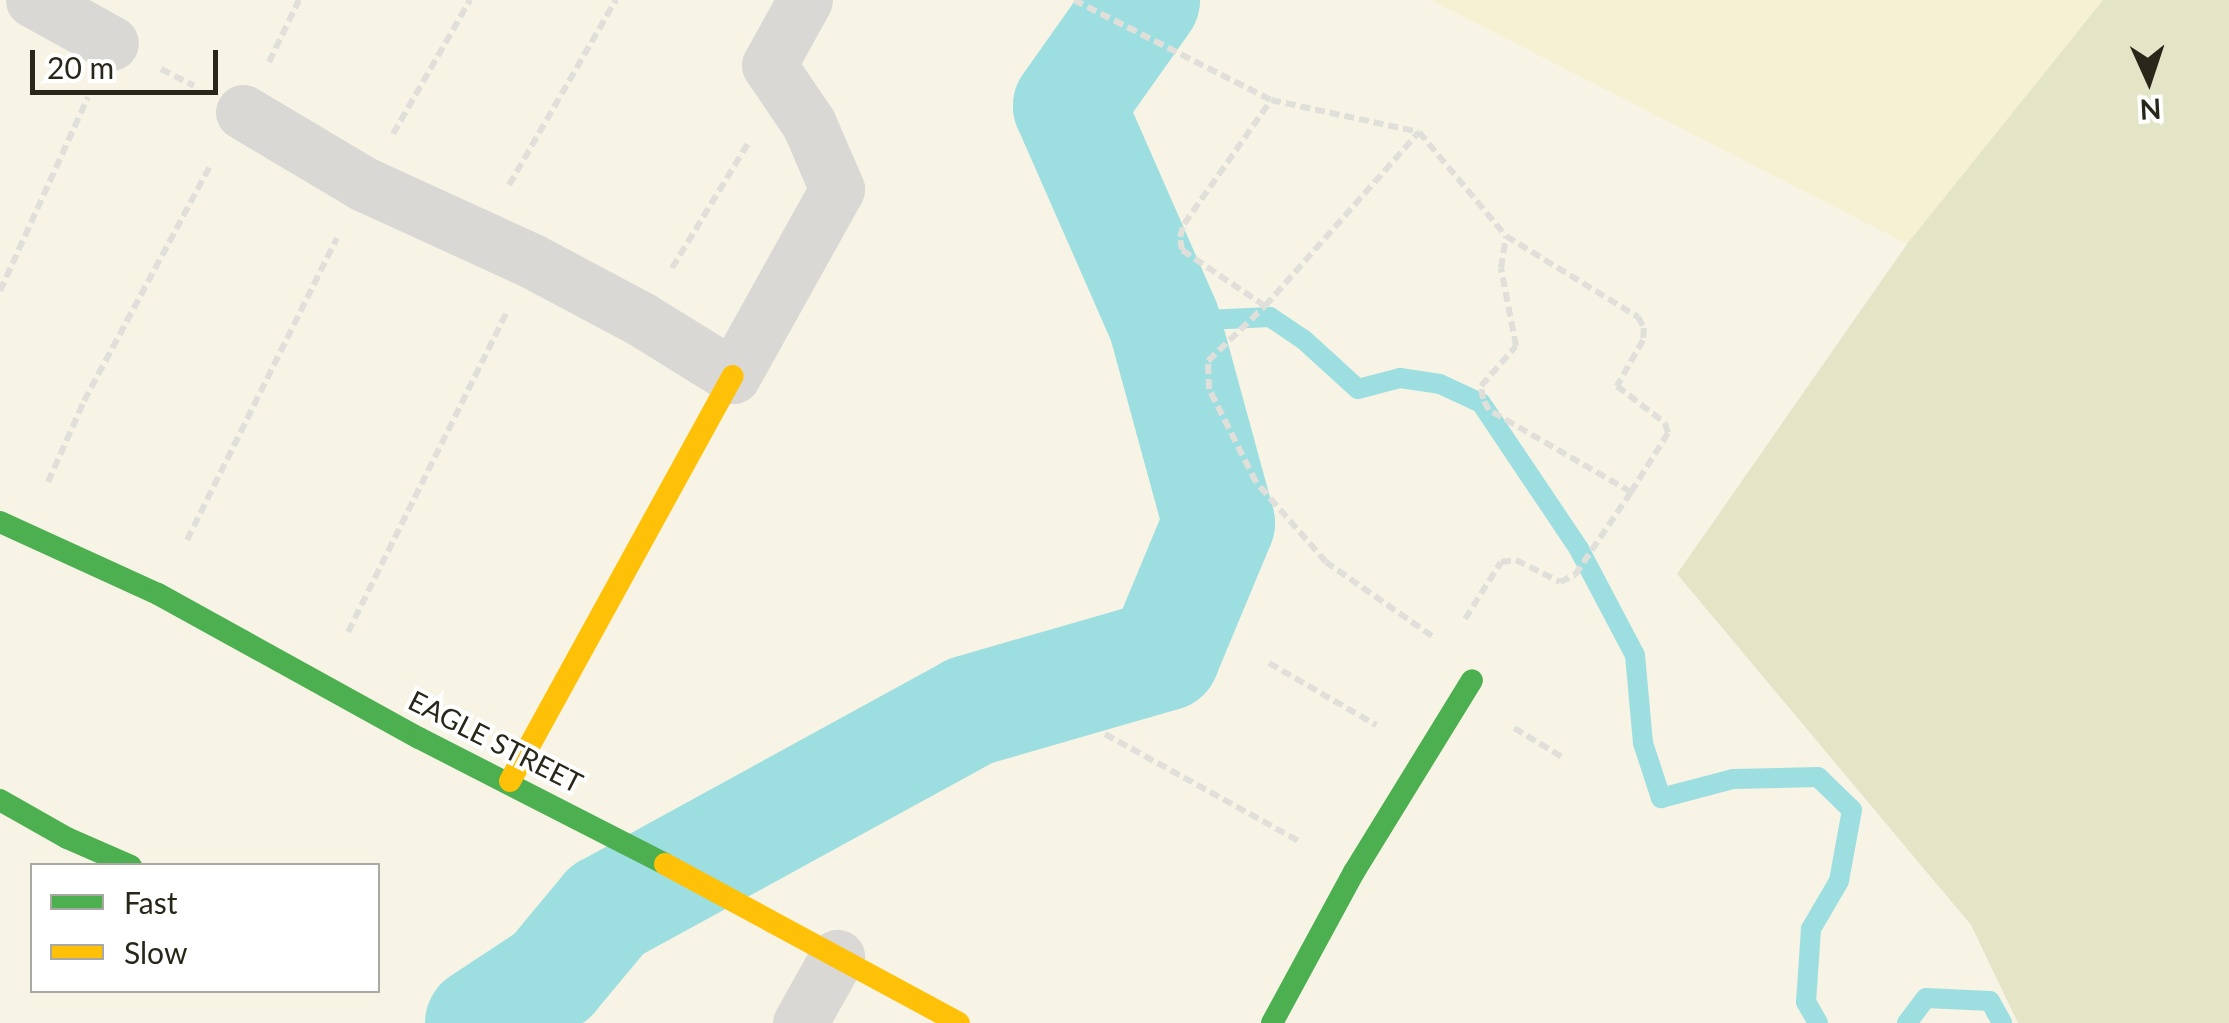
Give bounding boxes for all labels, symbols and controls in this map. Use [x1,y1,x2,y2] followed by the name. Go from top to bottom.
[35,30,222,92] scale bar
[2099,30,2199,130] north arrow
[47,49,114,85] text: 20 m
[2139,92,2162,127] text: N
[403,683,589,799] street label: EAGLE STREET
[30,863,380,993] legend
[124,884,178,920] text: Fast
[124,934,187,970] text: Slow

